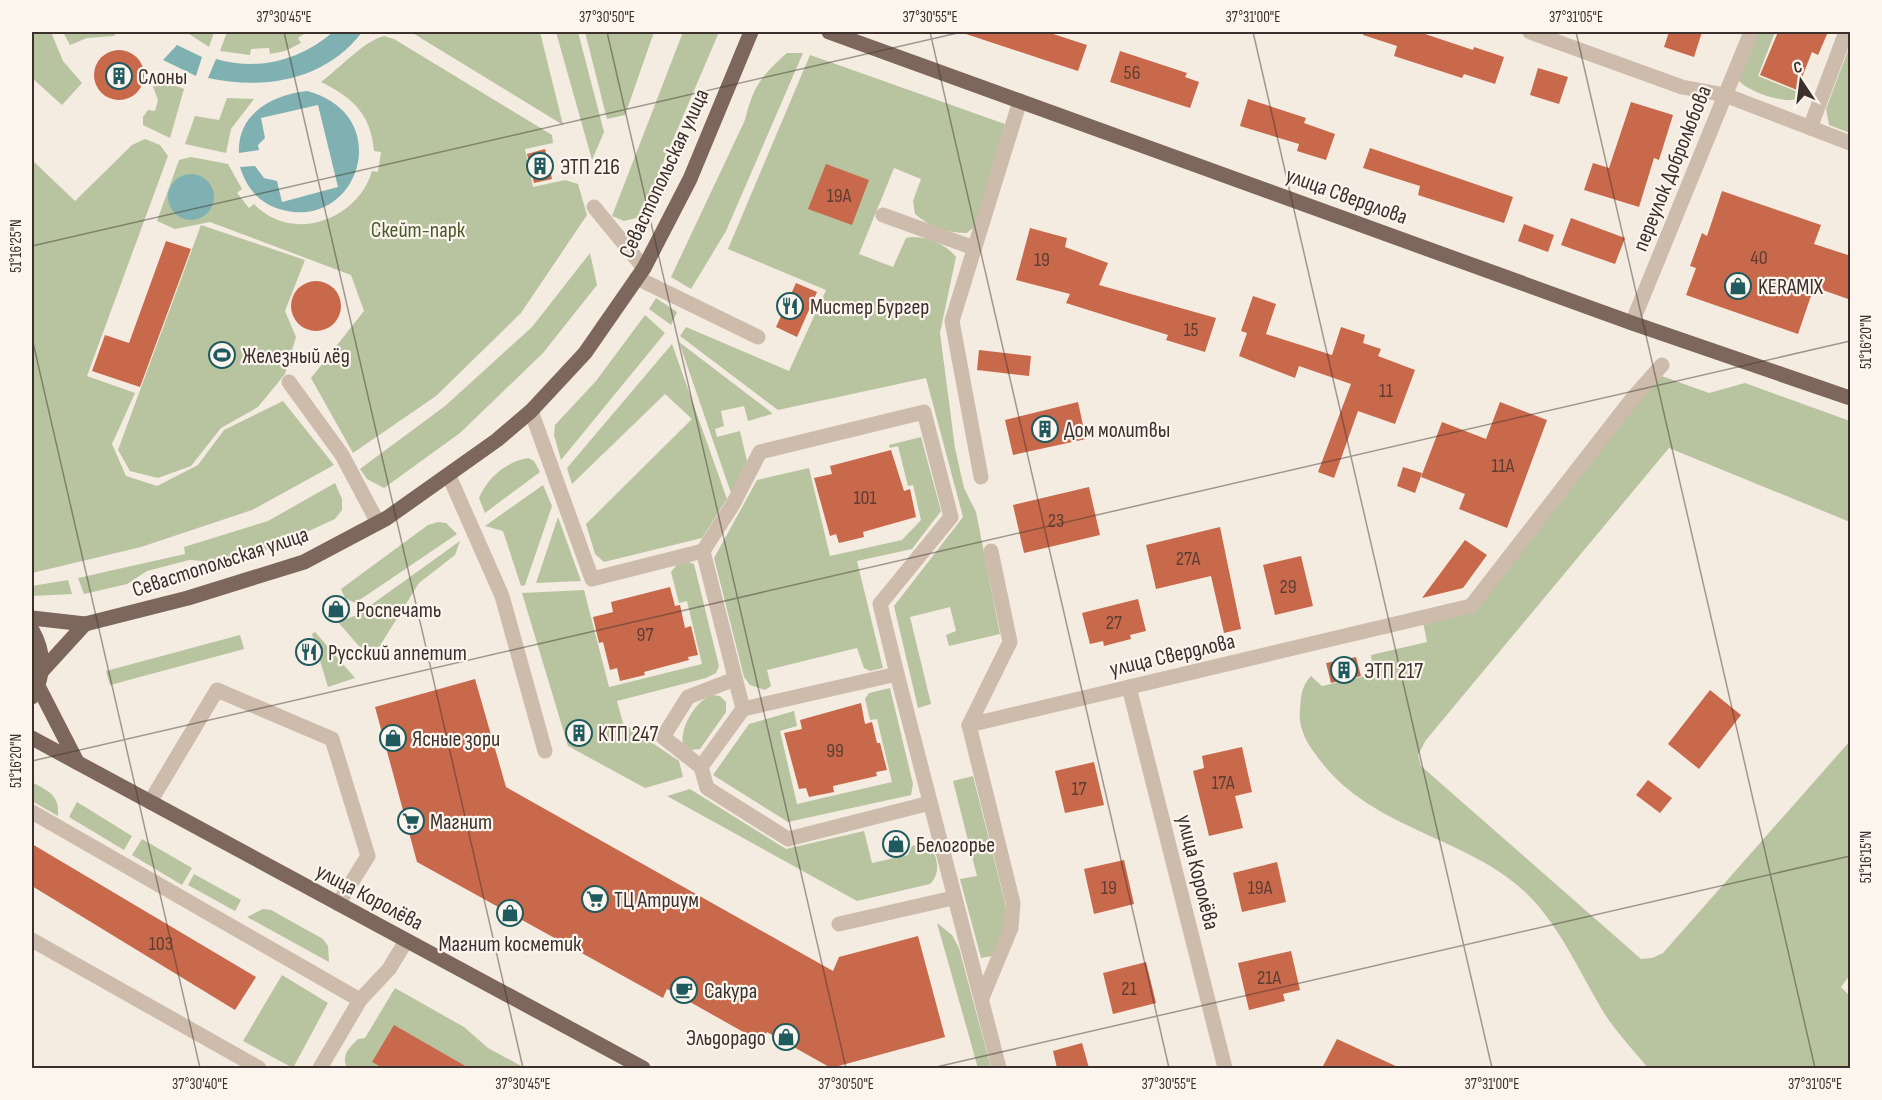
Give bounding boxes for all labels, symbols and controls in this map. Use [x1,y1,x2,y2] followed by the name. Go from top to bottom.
[256,8,312,27] text: 37°30'45"E
[579,8,635,27] text: 37°30'50"E
[902,8,958,27] text: 37°30'55"E
[1226,8,1280,27] text: 37°31'00"E
[1549,8,1603,27] text: 37°31'05"E
[1771,51,1831,111] north arrow
[1792,58,1804,78] text: С
[104,61,134,91] building icon: Слоны
[1124,61,1140,85] house number: 56
[138,64,187,91] place label: Слоны
[1627,82,1718,255] street label: переулок Добролюбова
[613,85,715,263] street label: Севастопольская улица
[525,151,555,181] building icon: ЭТП 216
[560,154,620,181] place label: ЭТП 216
[1282,162,1411,231] street label: улица Свердлова
[827,184,852,208] house number: 19А
[371,217,466,244] park label: Скейт-парк
[7,219,26,273] text: 51°16'25"N
[1750,246,1768,270] house number: 40
[1034,248,1050,272] house number: 19
[1723,271,1753,301] shop icon: KERAMIX
[1758,274,1824,301] place label: KERAMIX
[775,291,805,321] restaurant icon: Мистер Бургер
[810,294,929,321] place label: Мистер Бургер
[1857,315,1876,369] text: 51°16'20"N
[1183,318,1199,342] house number: 15
[207,340,237,370] sports icon: Железный лёд
[242,343,350,370] place label: Железный лёд
[1379,379,1393,403] house number: 11
[1030,414,1060,444] building icon: Дом молитвы
[1064,417,1170,444] place label: Дом молитвы
[1492,454,1515,478] house number: 11А
[854,486,876,510] house number: 101
[1048,509,1064,533] house number: 23
[129,521,312,604] street label: Севастопольская улица
[1176,547,1201,571] house number: 27А
[1279,575,1297,599] house number: 29
[321,594,351,624] shop icon: Роспечать
[356,597,442,624] place label: Роспечать
[1106,611,1122,635] house number: 27
[637,623,653,647] house number: 97
[1107,628,1238,683] street label: улица Свердлова
[294,637,324,667] restaurant icon: Русский аппетит
[328,640,467,667] place label: Русский аппетит
[1329,655,1359,685] building icon: ЭТП 217
[1364,658,1423,685] place label: ЭТП 217
[564,718,594,748] building icon: КТП 247
[598,721,658,748] place label: КТП 247
[378,723,408,753] shop icon: Ясные зори
[412,726,500,753] place label: Ясные зори
[7,734,26,788] text: 51°16'20"N
[826,739,844,763] house number: 99
[1211,771,1235,795] house number: 17А
[1072,777,1086,801] house number: 17
[396,806,426,836] supermarket icon: Магнит
[430,809,492,836] place label: Магнит
[1170,812,1225,933] street label: улица Королёва
[881,829,911,859] shop icon: Белогорье
[1857,831,1876,883] text: 51°16'15"N
[916,832,995,859] place label: Белогорье
[311,858,428,937] street label: улица Королёва
[1101,876,1117,900] house number: 19
[1248,876,1273,900] house number: 19А
[580,884,610,914] supermarket icon: ТЦ Атриум
[614,887,699,914] place label: ТЦ Атриум
[495,898,525,928] shop icon: Магнит косметик
[439,931,582,958] place label: Магнит косметик
[149,932,173,956] house number: 103
[1257,966,1282,990] house number: 21А
[669,975,699,1005] cafe icon: Сакура
[1121,977,1137,1001] house number: 21
[704,978,757,1005] place label: Сакура
[771,1022,801,1052] shop icon: Эльдорадо
[686,1025,766,1052] place label: Эльдорадо
[172,1075,228,1094] text: 37°30'40"E
[495,1075,551,1094] text: 37°30'45"E
[818,1075,874,1094] text: 37°30'50"E
[1141,1075,1197,1094] text: 37°30'55"E
[1465,1075,1519,1094] text: 37°31'00"E
[1788,1075,1842,1094] text: 37°31'05"E

